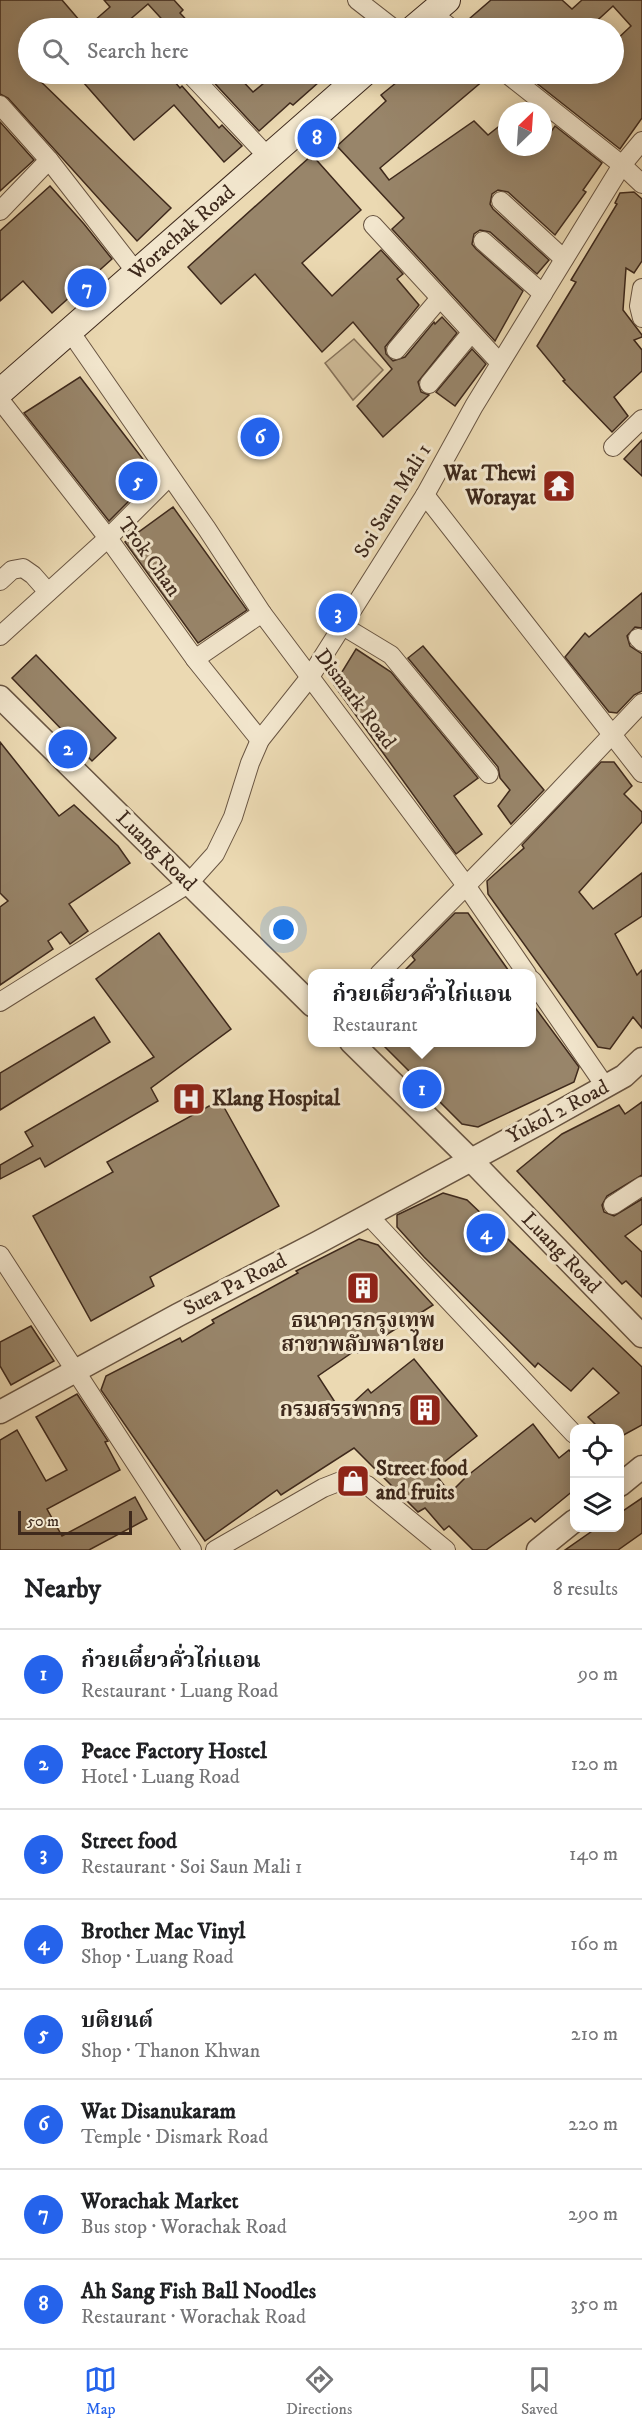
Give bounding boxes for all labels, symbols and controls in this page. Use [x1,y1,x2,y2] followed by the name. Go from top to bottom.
[18,18,624,84] search box
[39,35,72,68] icon: search
[87,38,189,65] text: Search here
[498,102,552,156] north arrow
[298,116,336,160] pin: 8
[123,179,241,287] street label: Worachak Road
[68,266,106,310] pin: 7
[240,414,280,460] pin: 6
[349,439,437,563] street label: Soi Saun Mali 1
[118,458,158,504] pin: 5
[443,461,537,511] place label: Wat Thewi Worayat
[541,468,577,504] temple icon: Wat Thewi Worayat
[112,512,186,602] street label: Trok Chan
[318,590,358,636] pin: 3
[309,644,401,755] street label: Dismark Road
[48,726,88,771] pin: 2
[110,805,202,897] street label: Luang Road
[269,915,298,944] your location
[308,969,536,1047] popup
[332,981,512,1008] text: ก๋วยเตี๋ยวคั่วไก่แอน
[332,1013,418,1038] text: Restaurant
[402,1066,442,1112] pin: 1
[503,1074,614,1150] street label: Yukol 2 Road
[171,1081,207,1117] hospital icon: Klang Hospital
[212,1086,341,1112] place label: Klang Hospital
[516,1207,607,1300] street label: Luang Road
[466,1210,506,1256] pin: 4
[179,1248,291,1322] street label: Suea Pa Road
[345,1270,381,1306] building icon: ธนาคารกรุงเทพ สาขาพลับพลาไชย
[281,1308,445,1358] place label: ธนาคารกรุงเทพ สาขาพลับพลาไชย
[407,1392,443,1428] building icon: กรมสรรพากร
[280,1397,402,1423] place label: กรมสรรพากร
[570,1424,624,1532] map controls
[570,1424,624,1478] button: locate
[376,1456,468,1506] place label: Street food and fruits
[335,1463,371,1499] shop icon: Street food and fruits
[570,1478,624,1532] button: layers
[18,1508,132,1536] scale bar
[27,1511,59,1531] text: 50 m
[24,1573,101,1606] text: Nearby
[553,1577,618,1602] text: 8 results
[81,1647,261,1674] text: ก๋วยเตี๋ยวคั่วไก่แอน
[40,1662,47,1687] text: 1
[578,1662,618,1687] text: 90 m
[81,1679,278,1704] text: Restaurant · Luang Road
[81,1738,267,1765] text: Peace Factory Hostel
[39,1752,48,1777] text: 2
[571,1752,618,1777] text: 120 m
[81,1765,240,1790] text: Hotel · Luang Road
[81,1828,177,1855] text: Street food
[40,1842,47,1867] text: 3
[569,1842,618,1867] text: 140 m
[81,1855,302,1880] text: Restaurant · Soi Saun Mali 1
[81,1918,245,1945] text: Brother Mac Vinyl
[38,1932,49,1957] text: 4
[570,1932,618,1957] text: 160 m
[81,1945,234,1970] text: Shop · Luang Road
[81,2007,153,2034] text: บติยนต์
[39,2022,48,2047] text: 5
[571,2022,618,2047] text: 210 m
[81,2039,260,2064] text: Shop · Thanon Khwan
[81,2098,236,2125] text: Wat Disanukaram
[38,2112,49,2137] text: 6
[568,2112,618,2137] text: 220 m
[81,2125,268,2150] text: Temple · Dismark Road
[81,2188,239,2215] text: Worachak Market
[38,2202,49,2227] text: 7
[568,2202,618,2227] text: 290 m
[81,2215,287,2240] text: Bus stop · Worachak Road
[81,2278,316,2305] text: Ah Sang Fish Ball Noodles
[38,2292,49,2317] text: 8
[571,2292,618,2317] text: 350 m
[81,2305,306,2330] text: Restaurant · Worachak Road
[84,2363,117,2419] tab: Map
[286,2363,352,2419] tab: Directions
[521,2363,558,2419] tab: Saved

